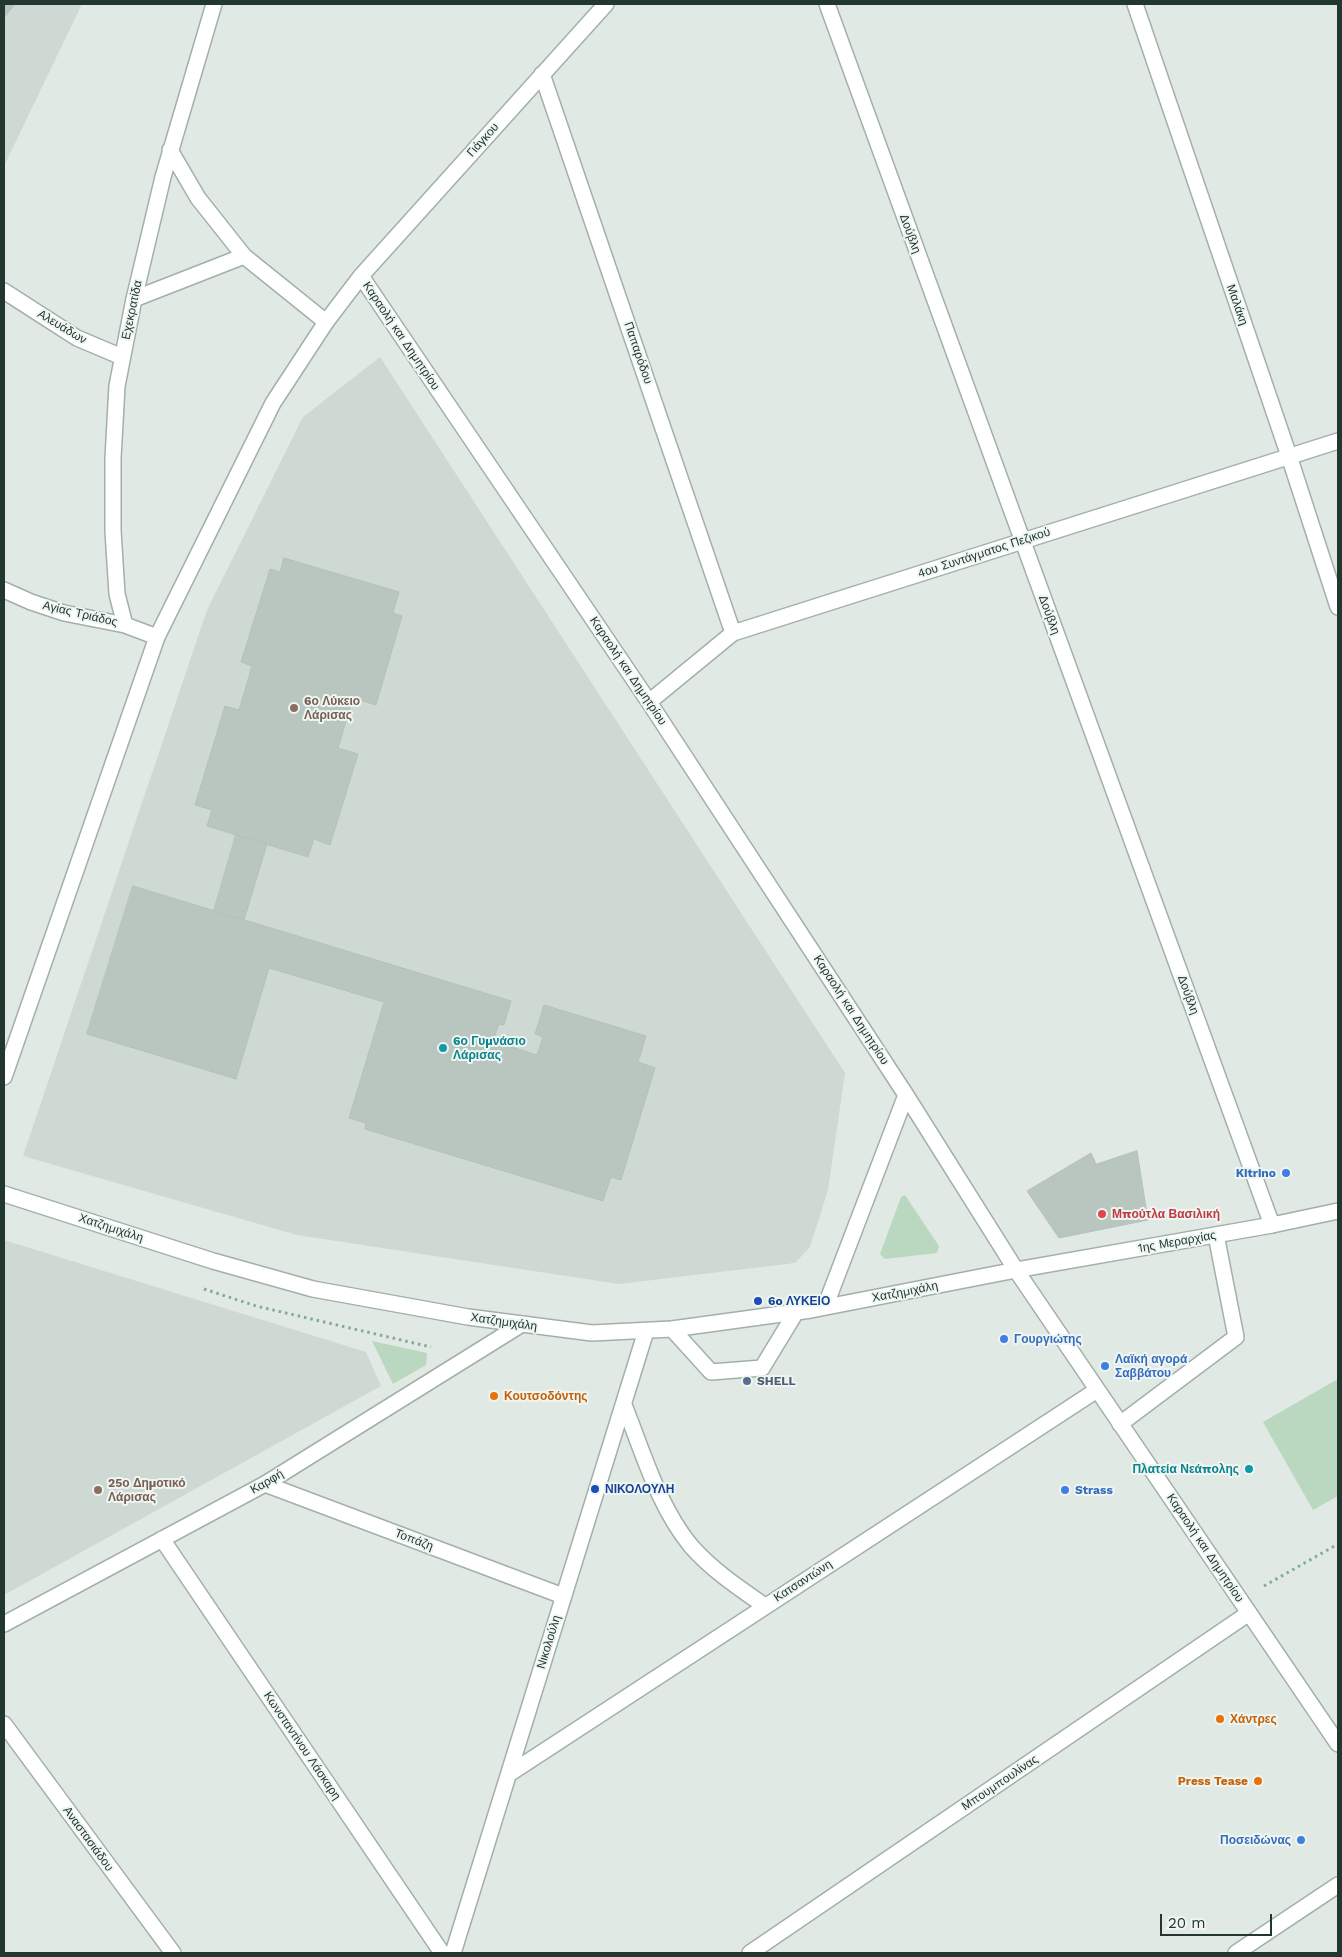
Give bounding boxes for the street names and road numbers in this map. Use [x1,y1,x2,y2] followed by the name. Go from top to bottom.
[464,120,502,160] street label: Γιάγκου
[896,212,924,256] street label: Δούβλη
[119,279,145,341] street label: Εχεκρατίδα
[359,279,443,393] street label: Καραολή και Δημητρίου
[1223,283,1251,327] street label: Μαλάκη
[35,307,89,347] street label: Αλευάδων
[621,320,655,386] street label: Παπαρόδου
[916,525,1052,581] street label: 4ου Συντάγματος Πεζικού
[1035,593,1063,637] street label: Δούβλη
[41,598,119,630] street label: Αγίας Τριάδος
[586,614,670,728] street label: Καραολή και Δημητρίου
[810,953,892,1067] street label: Καραολή και Δημητρίου
[1174,973,1202,1017] street label: Δούβλη
[77,1211,145,1245] street label: Χατζημιχάλη
[1137,1228,1217,1256] street label: 1ης Μεραρχίας
[871,1279,939,1305] street label: Χατζημιχάλη
[470,1310,538,1334] street label: Χατζημιχάλη
[248,1467,286,1497] street label: Καρφή
[1163,1491,1247,1605] street label: Καραολή και Δημητρίου
[393,1526,435,1554] street label: Τοπάζη
[771,1557,835,1605] street label: Κατσαντώνη
[534,1613,564,1671] street label: Νικολούλη
[260,1689,344,1803] street label: Κωνσταντίνου Λάσκαρη
[959,1752,1041,1814] street label: Μπουμπουλίνας
[60,1804,116,1874] street label: Αναστασιάδου

